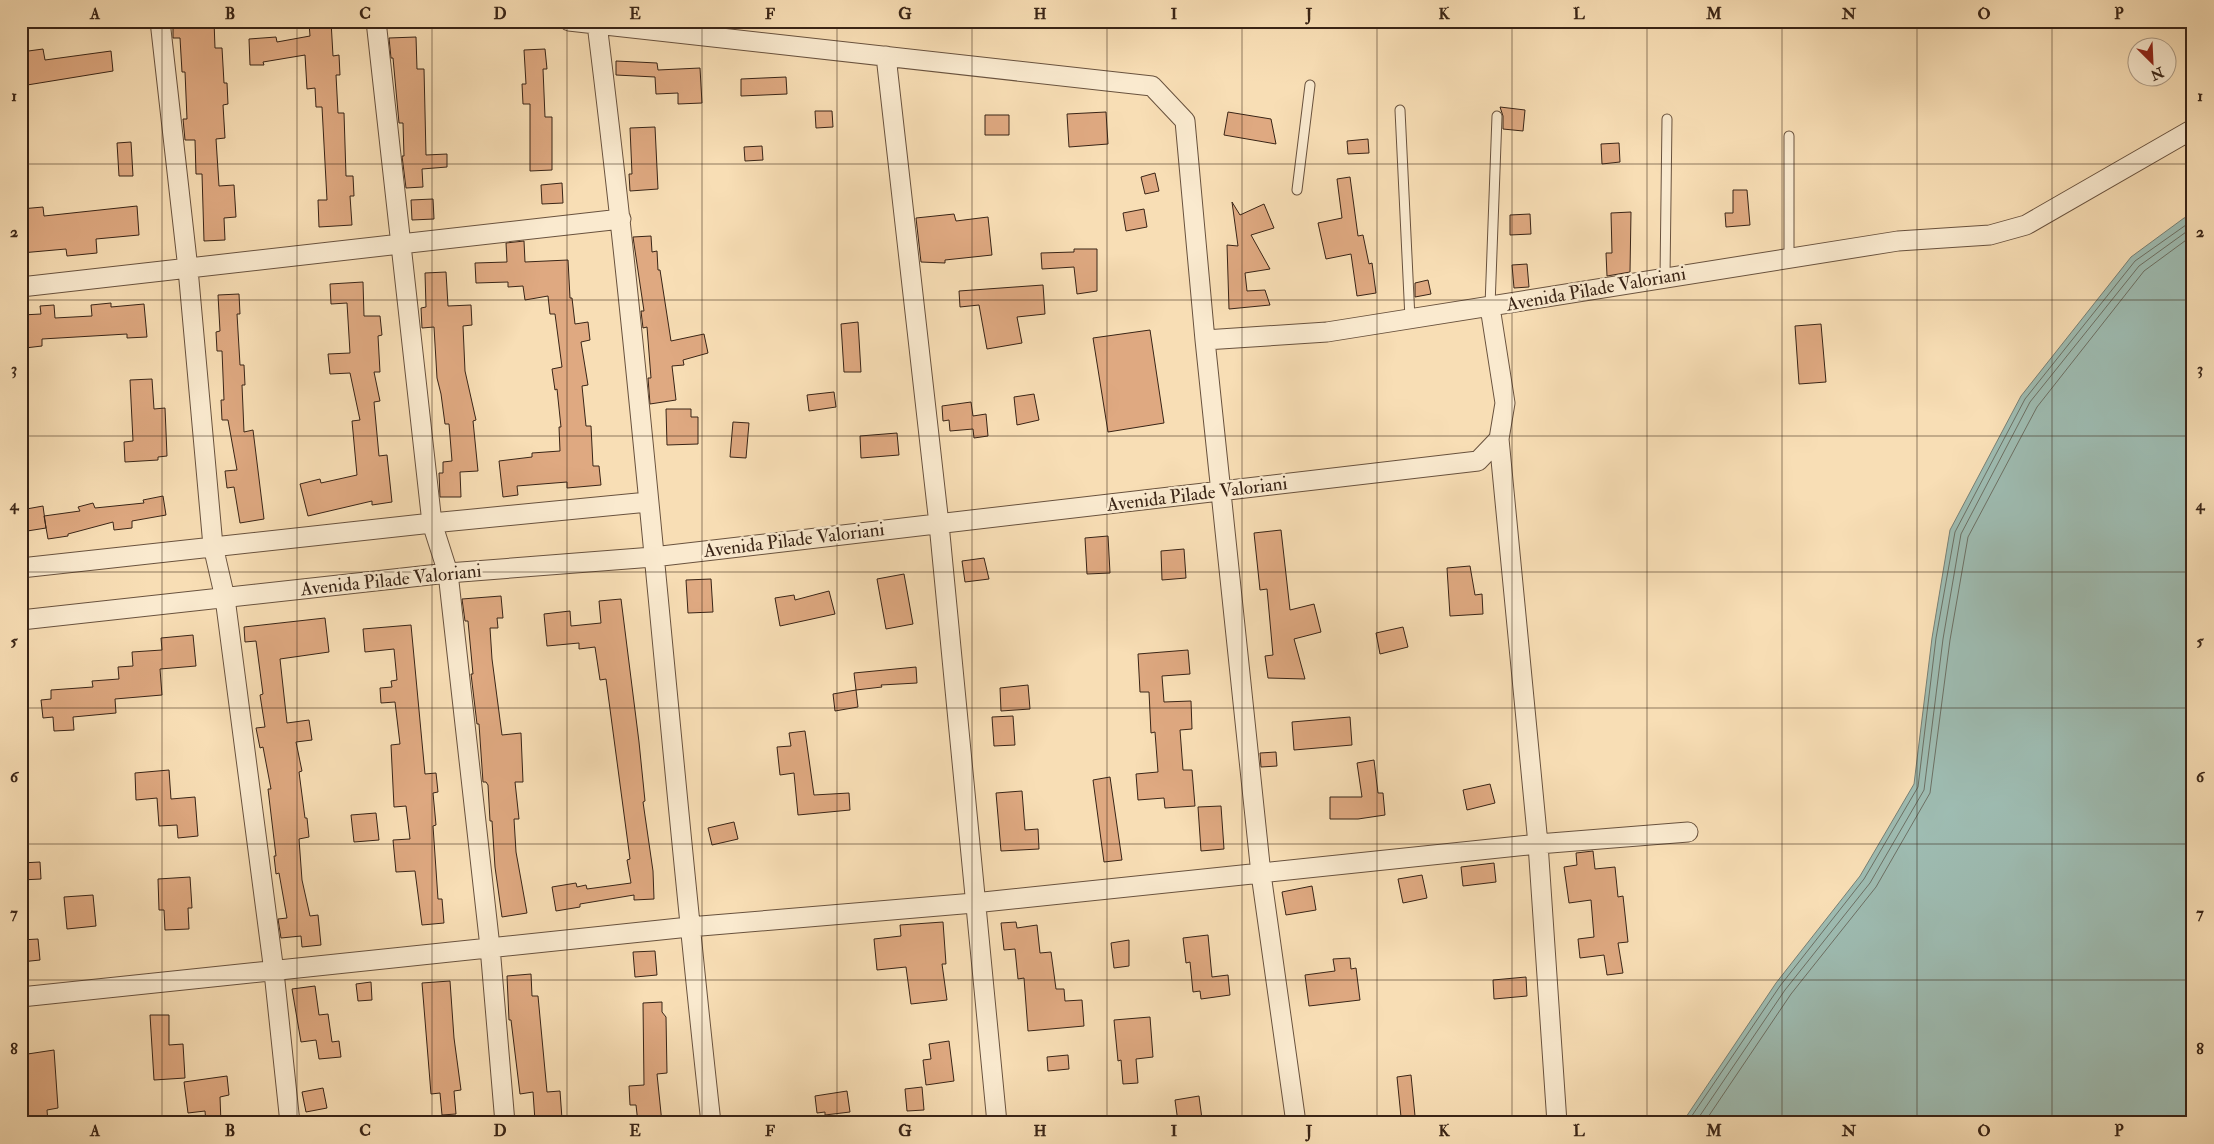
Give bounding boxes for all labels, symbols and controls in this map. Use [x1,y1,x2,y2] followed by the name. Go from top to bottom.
[89,4,101,24] text: A
[225,4,235,24] text: B
[359,4,371,24] text: C
[493,4,507,24] text: D
[629,4,641,24] text: E
[765,4,775,24] text: F
[898,4,912,24] text: G
[1033,4,1047,24] text: H
[1171,4,1178,24] text: I
[1305,4,1313,25] text: J
[1438,4,1450,24] text: K
[1573,4,1585,24] text: L
[1705,4,1722,24] text: M
[1841,4,1857,24] text: N
[1977,4,1991,24] text: O
[2114,4,2124,24] text: P
[2126,38,2176,88] north arrow
[2147,63,2167,84] text: N
[11,86,17,106] text: 1
[2197,86,2203,106] text: 1
[10,222,18,242] text: 2
[2196,222,2204,242] text: 2
[1503,261,1688,317] street label: Avenida Pilade Valoriani
[11,359,17,379] text: 3
[2197,359,2203,379] text: 3
[1104,471,1289,517] street label: Avenida Pilade Valoriani
[9,495,20,515] text: 4
[2195,495,2206,515] text: 4
[701,517,886,563] street label: Avenida Pilade Valoriani
[298,559,483,602] street label: Avenida Pilade Valoriani
[10,631,18,651] text: 5
[2196,631,2204,651] text: 5
[10,767,20,787] text: 6
[2196,767,2206,787] text: 6
[10,903,18,923] text: 7
[2196,903,2204,923] text: 7
[10,1039,18,1059] text: 8
[2196,1039,2204,1059] text: 8
[89,1121,101,1141] text: A
[225,1121,235,1141] text: B
[359,1121,371,1141] text: C
[493,1121,507,1141] text: D
[629,1121,641,1141] text: E
[765,1121,775,1141] text: F
[898,1121,912,1141] text: G
[1033,1121,1047,1141] text: H
[1171,1121,1178,1141] text: I
[1305,1121,1313,1142] text: J
[1438,1121,1450,1141] text: K
[1573,1121,1585,1141] text: L
[1705,1121,1722,1141] text: M
[1841,1121,1857,1141] text: N
[1977,1121,1991,1141] text: O
[2114,1121,2124,1141] text: P

